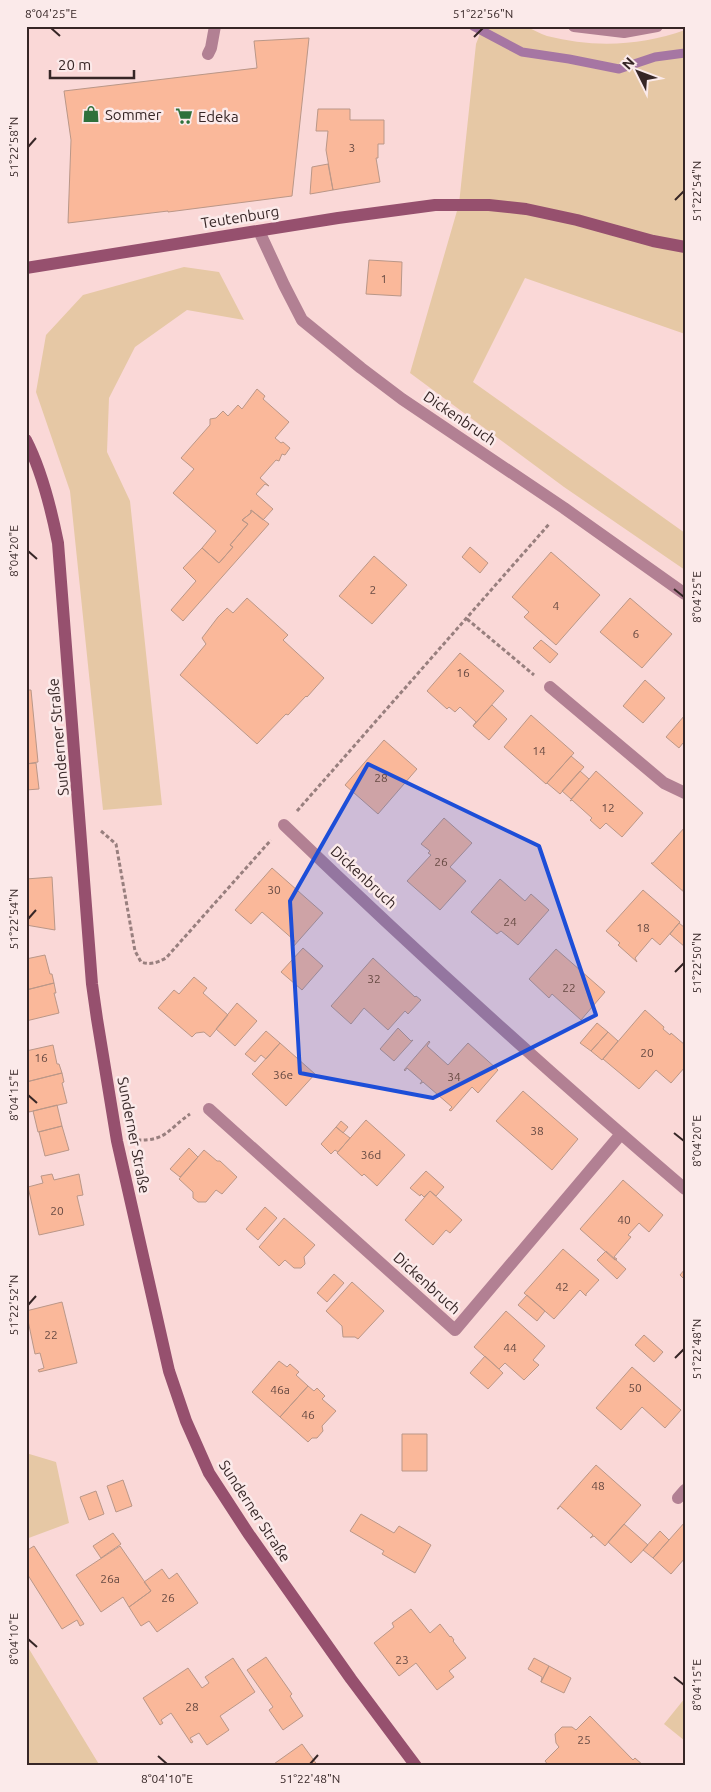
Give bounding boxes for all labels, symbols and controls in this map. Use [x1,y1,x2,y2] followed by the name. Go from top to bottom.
[25,7,77,20] text: 8°04'25"E
[453,7,513,20] text: 51°22'56"N
[50,48,134,80] scale bar
[614,48,664,98] north arrow
[619,54,638,73] text: N
[58,56,91,73] text: 20 m
[81,104,101,124] shop icon: Sommer
[105,106,162,123] place label: Sommer
[174,106,194,126] supermarket icon: Edeka
[198,108,239,125] place label: Edeka
[7,117,20,177] text: 51°22'58"N
[349,141,355,154] house number: 3
[690,161,703,221] text: 51°22'54"N
[200,202,280,232] street label: Teutenburg
[381,272,387,285] house number: 1
[420,387,500,449] street label: Dickenbruch
[7,525,20,577] text: 8°04'20"E
[690,571,703,623] text: 8°04'25"E
[370,583,376,596] house number: 2
[553,599,560,612] house number: 4
[633,627,640,640] house number: 6
[456,666,470,679] house number: 16
[44,677,72,797] street label: Sunderner Straße
[532,744,546,757] house number: 14
[374,771,388,784] house number: 28
[601,801,615,814] house number: 12
[328,842,400,912] street label: Dickenbruch
[434,855,448,868] house number: 26
[267,883,281,896] house number: 30
[7,889,20,949] text: 51°22'54"N
[503,915,517,928] house number: 24
[636,921,650,934] house number: 18
[690,933,703,993] text: 51°22'50"N
[367,972,381,985] house number: 32
[562,981,576,994] house number: 22
[640,1046,654,1059] house number: 20
[34,1051,48,1064] house number: 16
[273,1068,293,1081] house number: 36e
[7,1069,20,1121] text: 8°04'15"E
[447,1070,461,1083] house number: 34
[114,1075,154,1195] street label: Sunderner Straße
[690,1115,703,1167] text: 8°04'20"E
[530,1124,544,1137] house number: 38
[361,1148,381,1161] house number: 36d
[50,1204,64,1217] house number: 20
[617,1213,631,1226] house number: 40
[390,1249,464,1317] street label: Dickenbruch
[7,1275,20,1335] text: 51°22'52"N
[555,1280,569,1293] house number: 42
[690,1319,703,1379] text: 51°22'48"N
[44,1328,58,1341] house number: 22
[503,1341,517,1354] house number: 44
[628,1381,642,1394] house number: 50
[270,1383,290,1396] house number: 46a
[301,1408,315,1421] house number: 46
[216,1457,294,1565] street label: Sunderner Straße
[591,1479,605,1492] house number: 48
[100,1572,120,1585] house number: 26a
[161,1591,175,1604] house number: 26
[7,1613,20,1665] text: 8°04'10"E
[395,1653,409,1666] house number: 23
[690,1659,703,1711] text: 8°04'15"E
[185,1700,199,1713] house number: 28
[577,1733,591,1746] house number: 25
[141,1772,193,1785] text: 8°04'10"E
[280,1772,340,1785] text: 51°22'48"N

